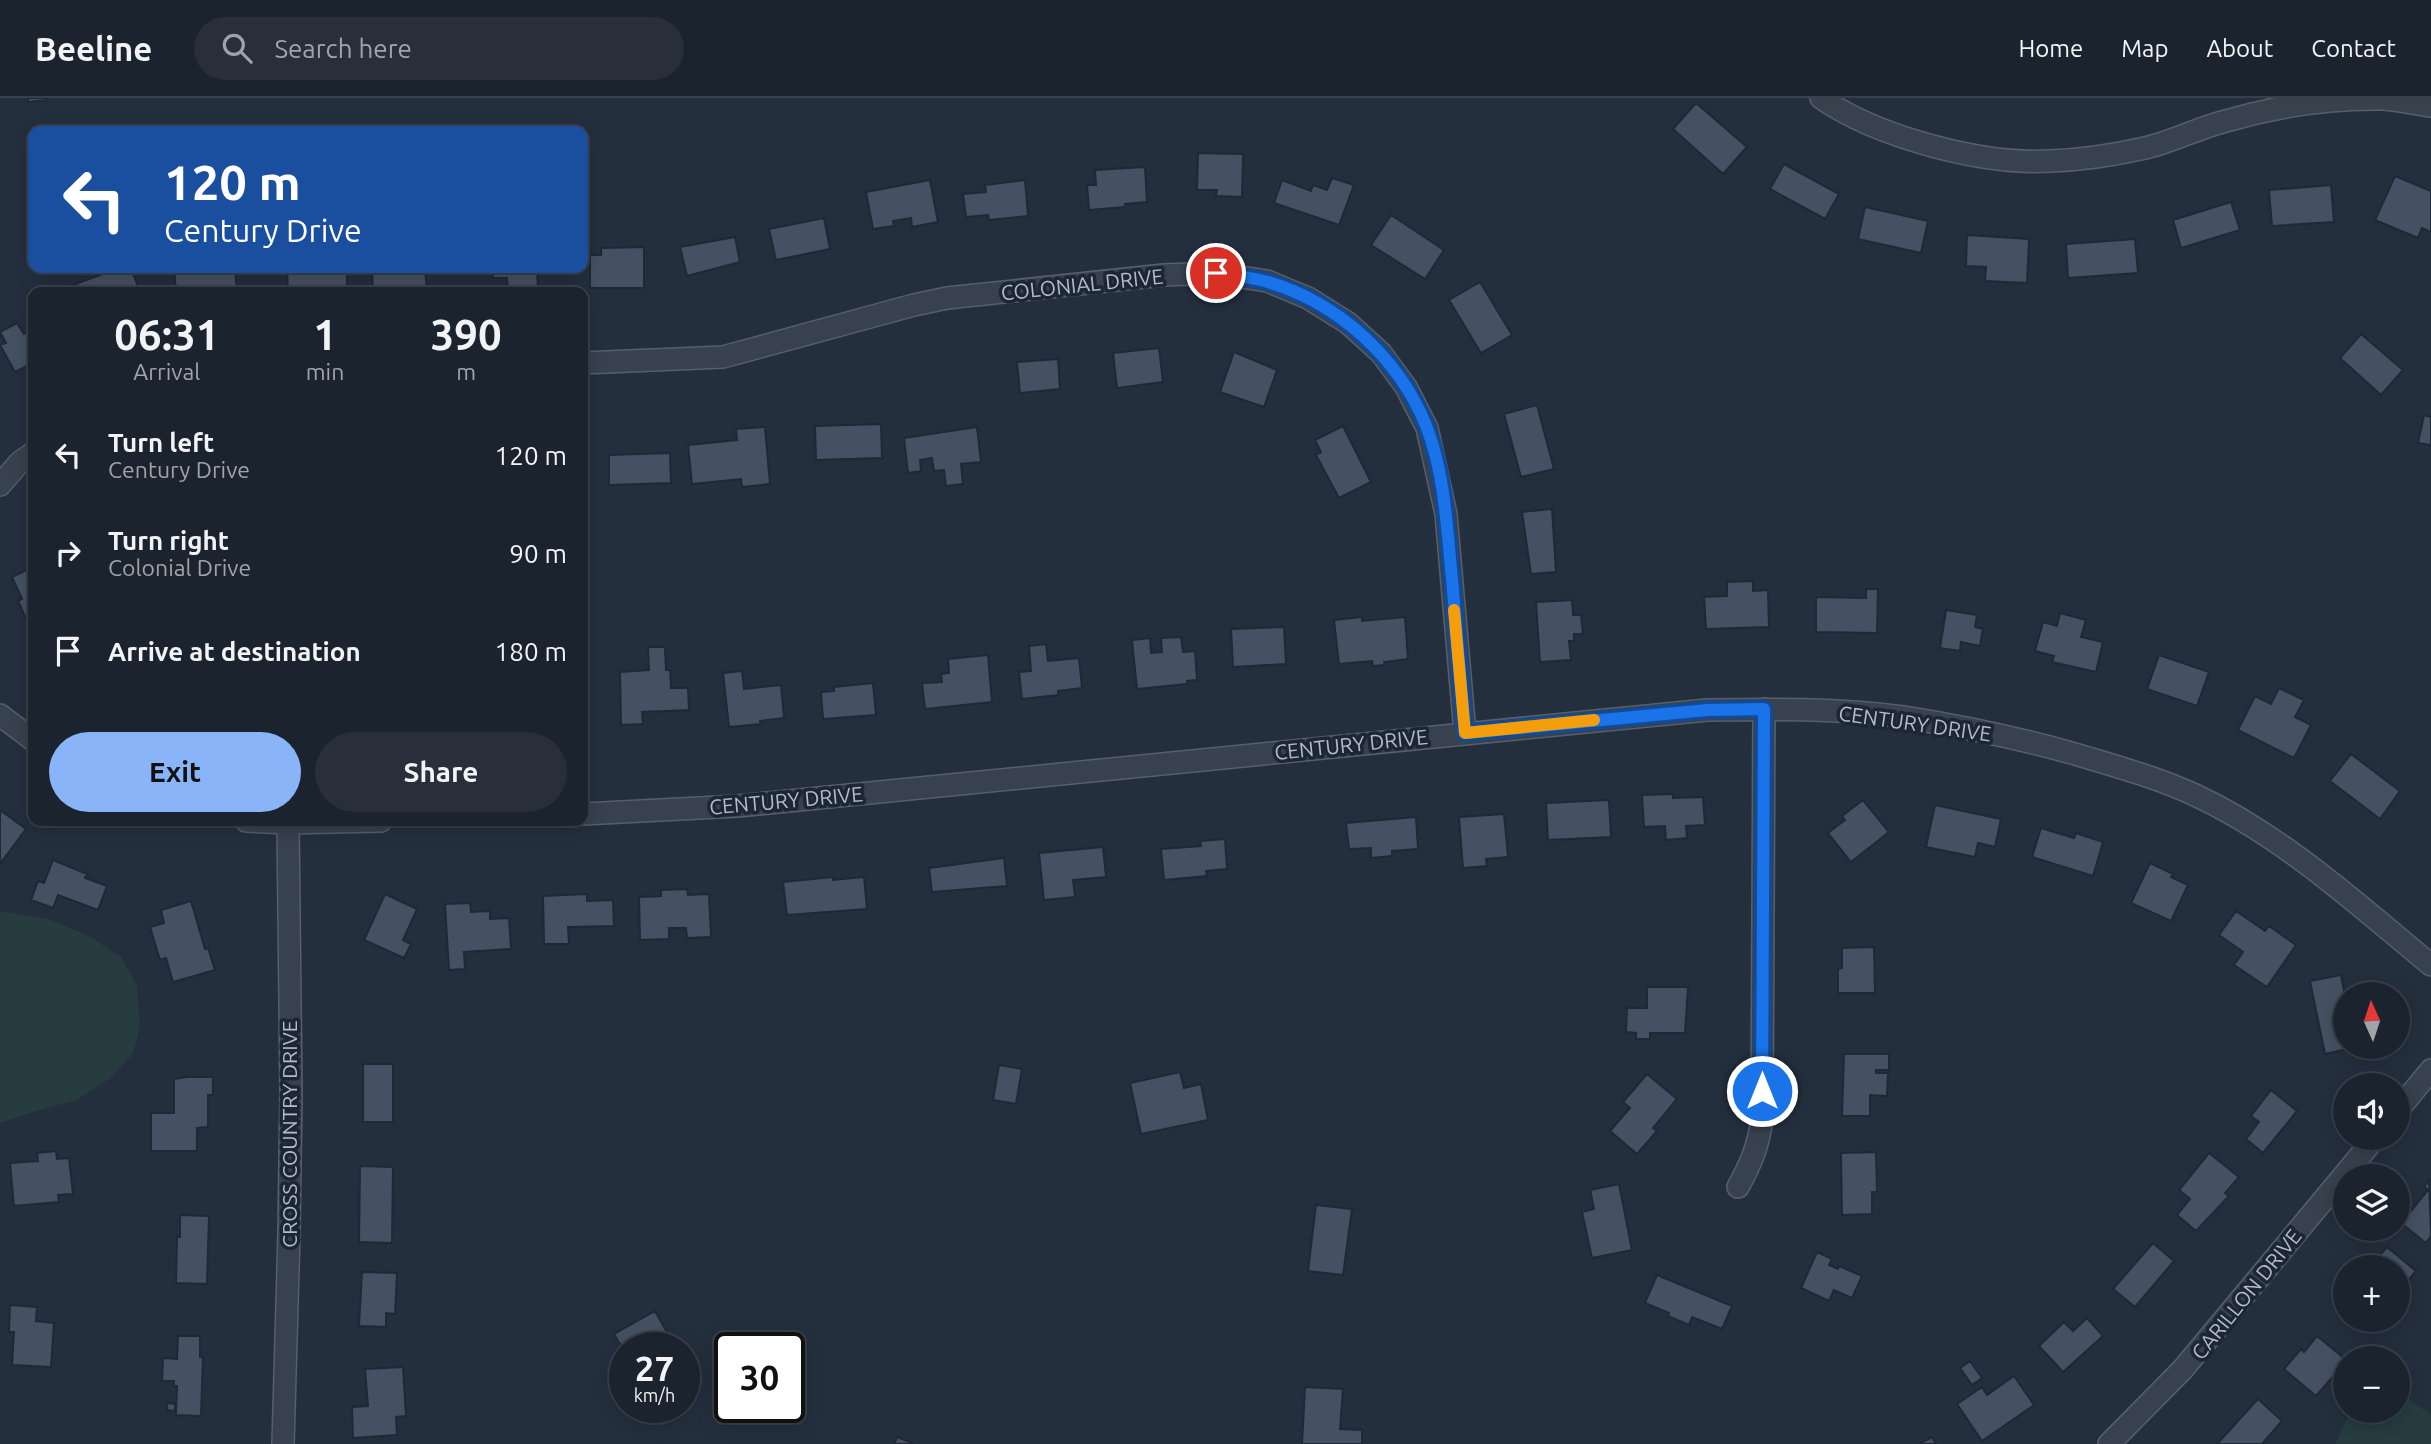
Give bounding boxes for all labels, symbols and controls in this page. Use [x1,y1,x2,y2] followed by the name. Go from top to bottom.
[194,17,684,80] search box
[218,29,256,67] icon: search
[35,30,152,67] text: Beeline
[274,34,412,63] text: Search here
[2018,35,2083,62] text: Home
[2121,35,2168,62] text: Map
[2206,35,2273,62] text: About
[2311,35,2396,62] text: Contact
[49,154,140,245] icon: left
[164,154,301,209] text: 120 m
[164,212,362,248] text: Century Drive
[1186,243,1246,303] pin
[1197,254,1235,292] icon: arrive
[1000,264,1164,304] street label: COLONIAL DRIVE
[114,311,219,358] text: 06:31
[313,311,337,358] text: 1
[431,311,502,358] text: 390
[133,359,200,384] text: Arrival
[306,359,344,384] text: min
[456,359,476,384] text: m
[108,428,214,457] text: Turn left
[49,436,87,474] icon: left
[495,441,567,470] text: 120 m
[108,457,250,482] text: Century Drive
[108,526,229,555] text: Turn right
[49,534,87,572] icon: right
[509,539,567,568] text: 90 m
[108,555,251,580] text: Colonial Drive
[49,632,87,670] icon: arrive
[108,637,361,666] text: Arrive at destination
[495,637,567,666] text: 180 m
[1837,700,1993,746] street label: CENTURY DRIVE
[1273,724,1429,764] street label: CENTURY DRIVE
[49,732,301,812] button: Exit
[315,732,567,812] button: Share
[708,781,864,819] street label: CENTURY DRIVE
[2333,982,2410,1059] north arrow
[2333,982,2410,1423] map controls
[277,1020,301,1248] street label: CROSS COUNTRY DRIVE
[1725,1054,1799,1128] position arrow
[2333,1073,2410,1150] button: sound
[2333,1164,2410,1241] button: layers
[2186,1224,2306,1364] street label: CARILLON DRIVE
[2333,1255,2410,1332] button: +
[714,1332,805,1423] speed limit sign: 30
[2333,1346,2410,1423] button: −
[635,1348,674,1388] text: 27
[634,1385,675,1405] text: km/h

